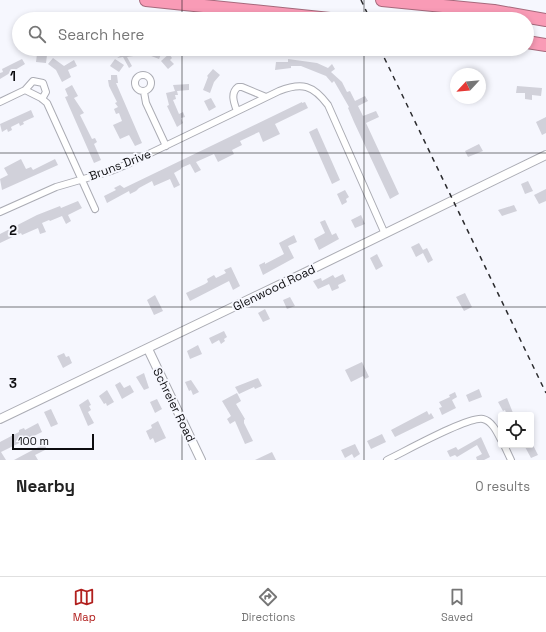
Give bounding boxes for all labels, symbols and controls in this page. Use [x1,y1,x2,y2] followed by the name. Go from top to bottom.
[12,12,534,56] search box
[26,23,48,45] icon: search
[58,25,144,44] text: Search here
[10,68,16,85] text: 1
[450,68,486,104] north arrow
[87,146,153,184] street label: Bruns Drive
[9,222,17,239] text: 2
[230,261,318,315] street label: Glenwood Road
[149,365,199,445] street label: Schreier Road
[9,375,17,392] text: 3
[498,412,534,448] map controls
[498,412,534,448] button: locate
[12,432,94,451] scale bar
[18,434,49,448] text: 100 m
[16,475,75,497] text: Nearby
[475,478,530,495] text: 0 results
[73,586,96,624] tab: Map
[241,586,295,624] tab: Directions
[441,586,473,624] tab: Saved

